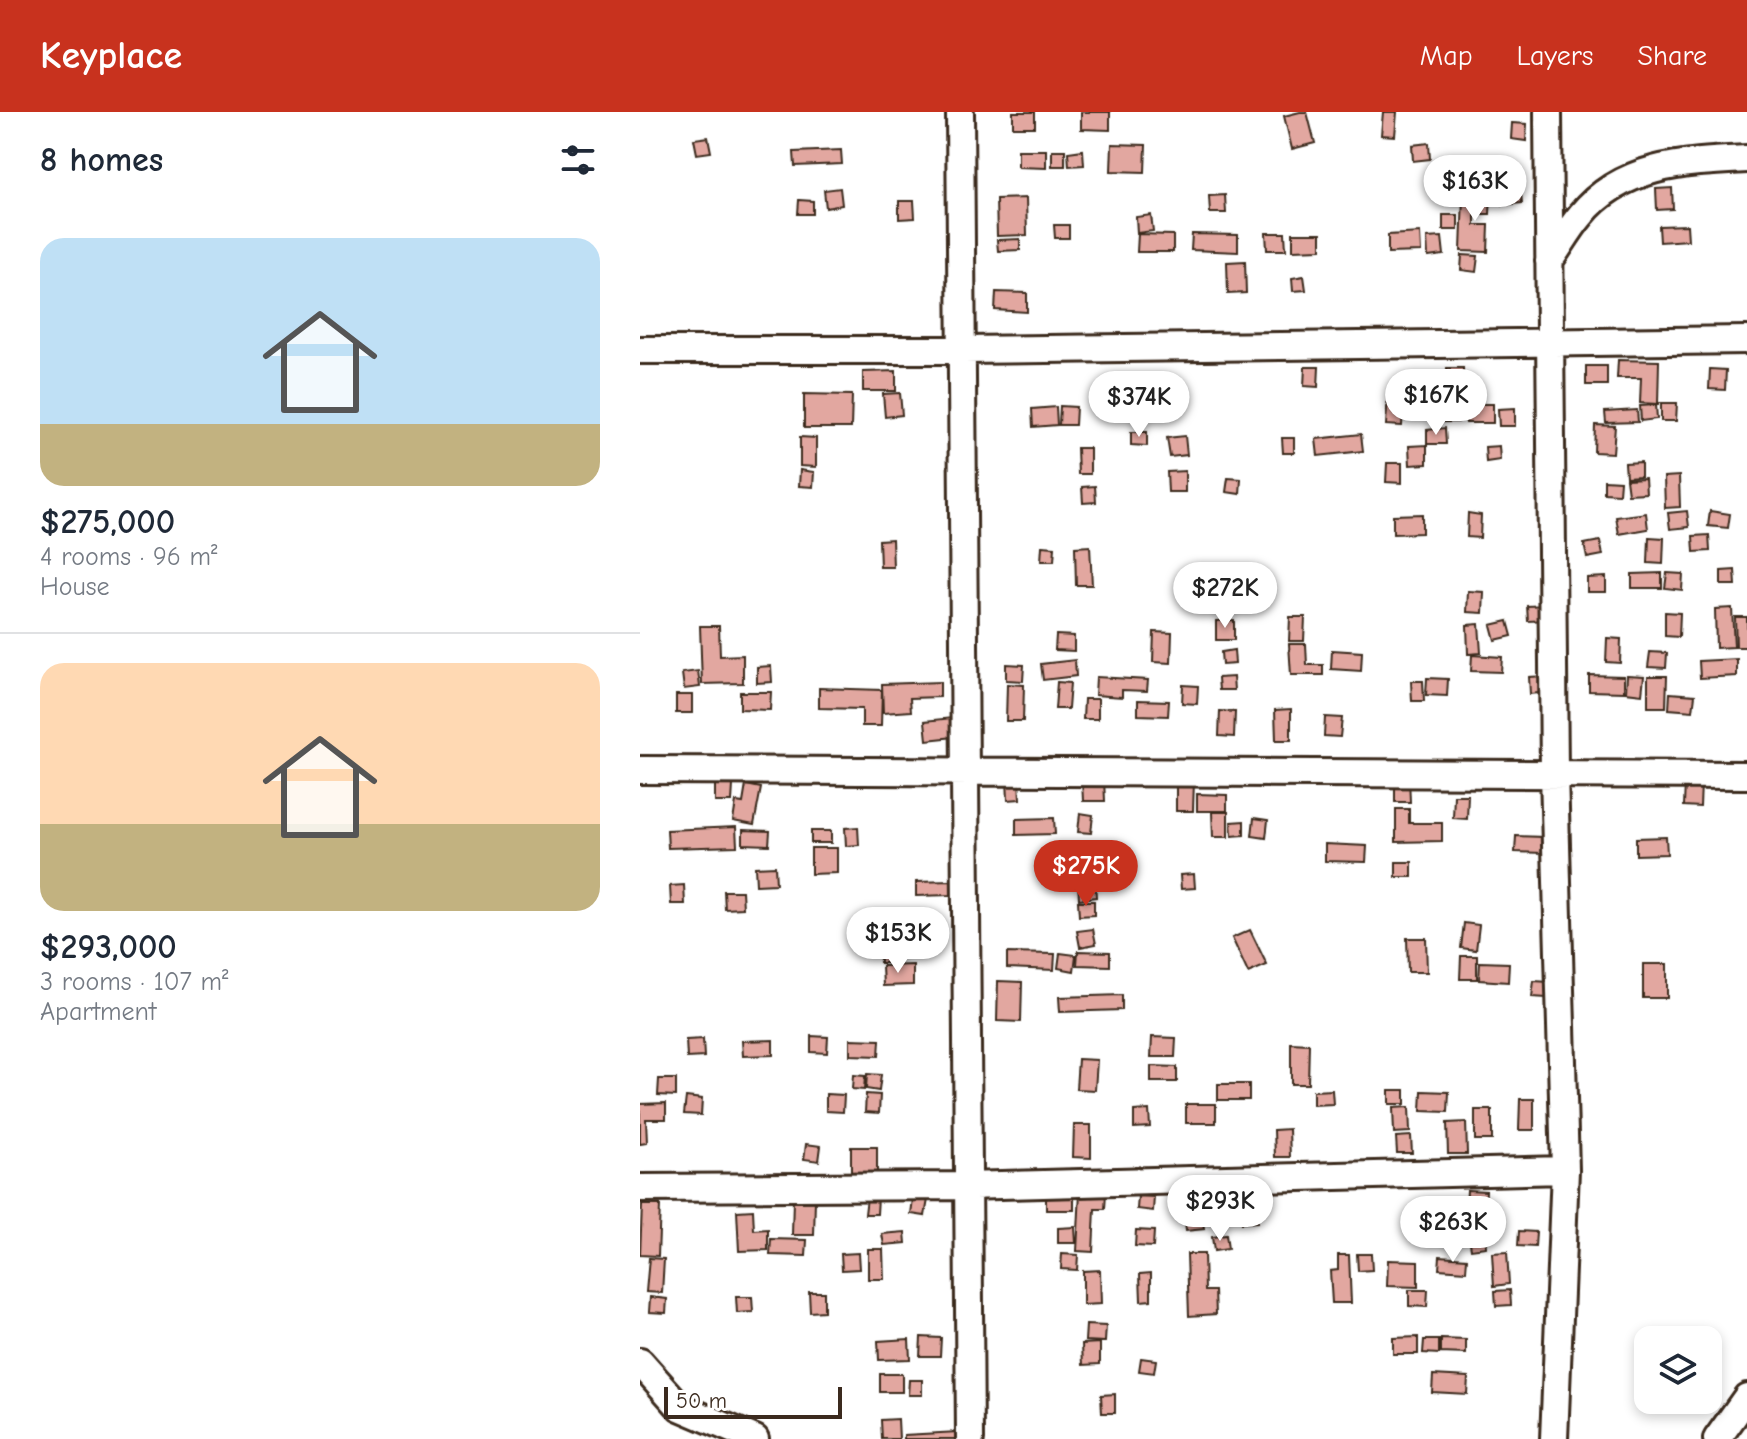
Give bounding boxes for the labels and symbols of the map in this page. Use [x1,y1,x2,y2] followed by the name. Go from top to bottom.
[1419,155,1531,223] pin: $163K
[1380,369,1492,437] pin: $167K
[1083,371,1195,439] pin: $374K
[1169,562,1281,630] pin: $272K
[1030,840,1142,908] pin: $275K
[842,907,954,975] pin: $153K
[1164,1175,1276,1243] pin: $293K
[1397,1196,1509,1264] pin: $263K
[664,1383,842,1419] scale bar

